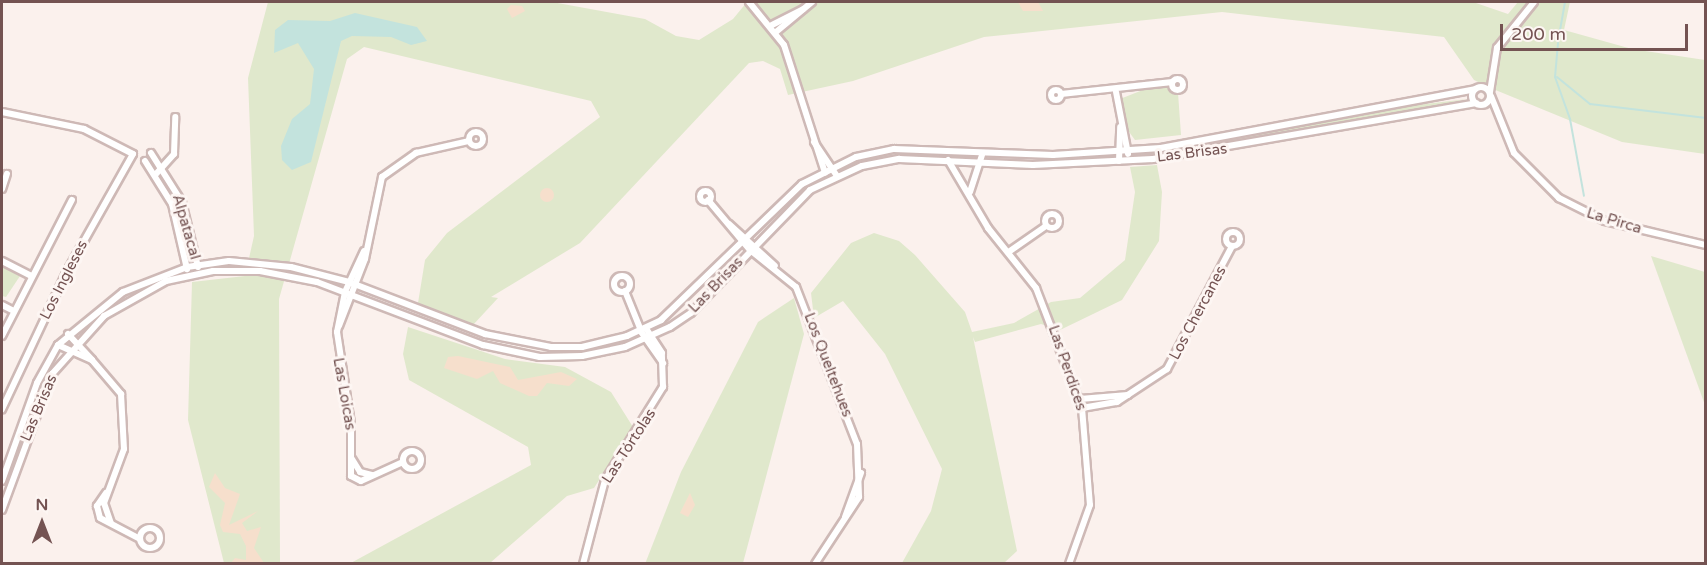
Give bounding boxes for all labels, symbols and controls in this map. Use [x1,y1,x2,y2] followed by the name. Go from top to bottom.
[1503,12,1690,50] scale bar
[1511,23,1566,45] text: 200 m
[1156,140,1228,166] street label: Las Brisas
[168,192,204,262] street label: Alpatacal
[1584,204,1644,238] street label: La Pirca
[36,237,92,323] street label: Los Ingleses
[685,253,747,317] street label: Las Brisas
[1166,263,1230,363] street label: Los Chercanes
[800,310,856,420] street label: Los Queltehues
[1044,323,1090,413] street label: Las Perdices
[329,356,359,432] street label: Las Loicas
[17,372,61,444] street label: Las Brisas
[598,405,660,487] street label: Las Tórtolas
[12,493,72,553] north arrow
[36,495,48,515] text: N

